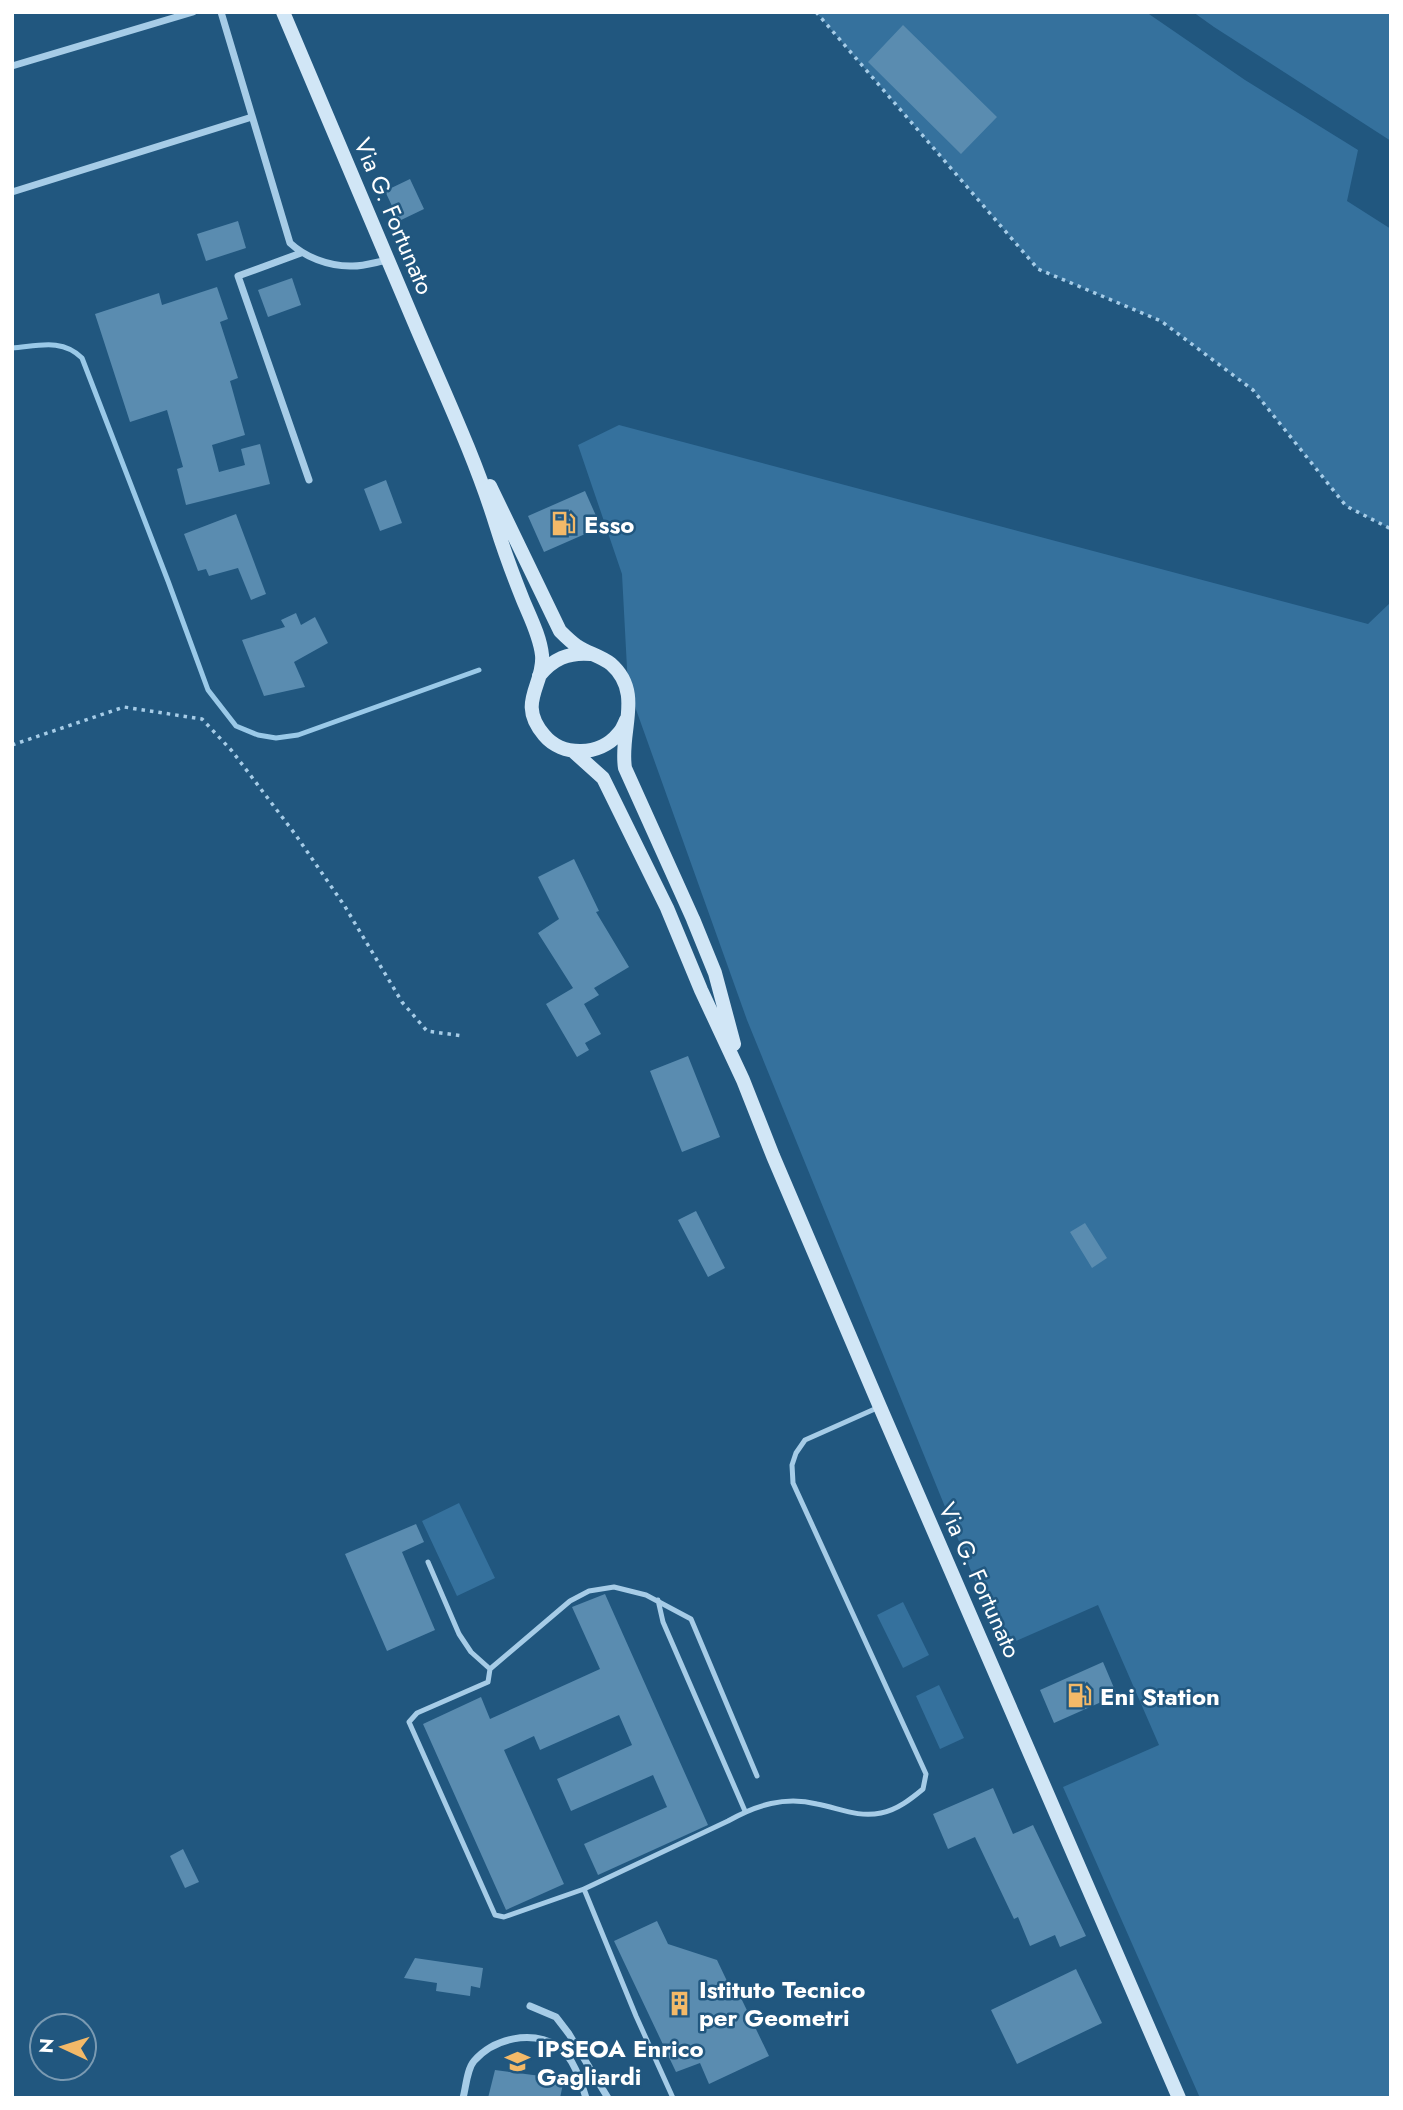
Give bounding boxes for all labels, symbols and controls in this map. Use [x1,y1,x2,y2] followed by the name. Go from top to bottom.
[345,132,443,300] street label: Via G. Fortunato
[584,507,635,542] place label: Esso
[550,510,578,538] fuel station icon: Esso
[930,1497,1030,1663] street label: Via G. Fortunato
[1100,1679,1220,1714] place label: Eni Station
[1066,1682,1094,1710] fuel station icon: Eni Station
[699,1972,865,2035] place label: Istituto Tecnico per Geometri
[665,1989,693,2017] building icon: Istituto Tecnico per Geometri
[28,2012,98,2082] north arrow
[537,2031,704,2094] place label: IPSEOA Enrico Gagliardi
[33,2037,61,2054] text: N
[503,2048,531,2076] school or university icon: IPSEOA Enrico Gagliardi

